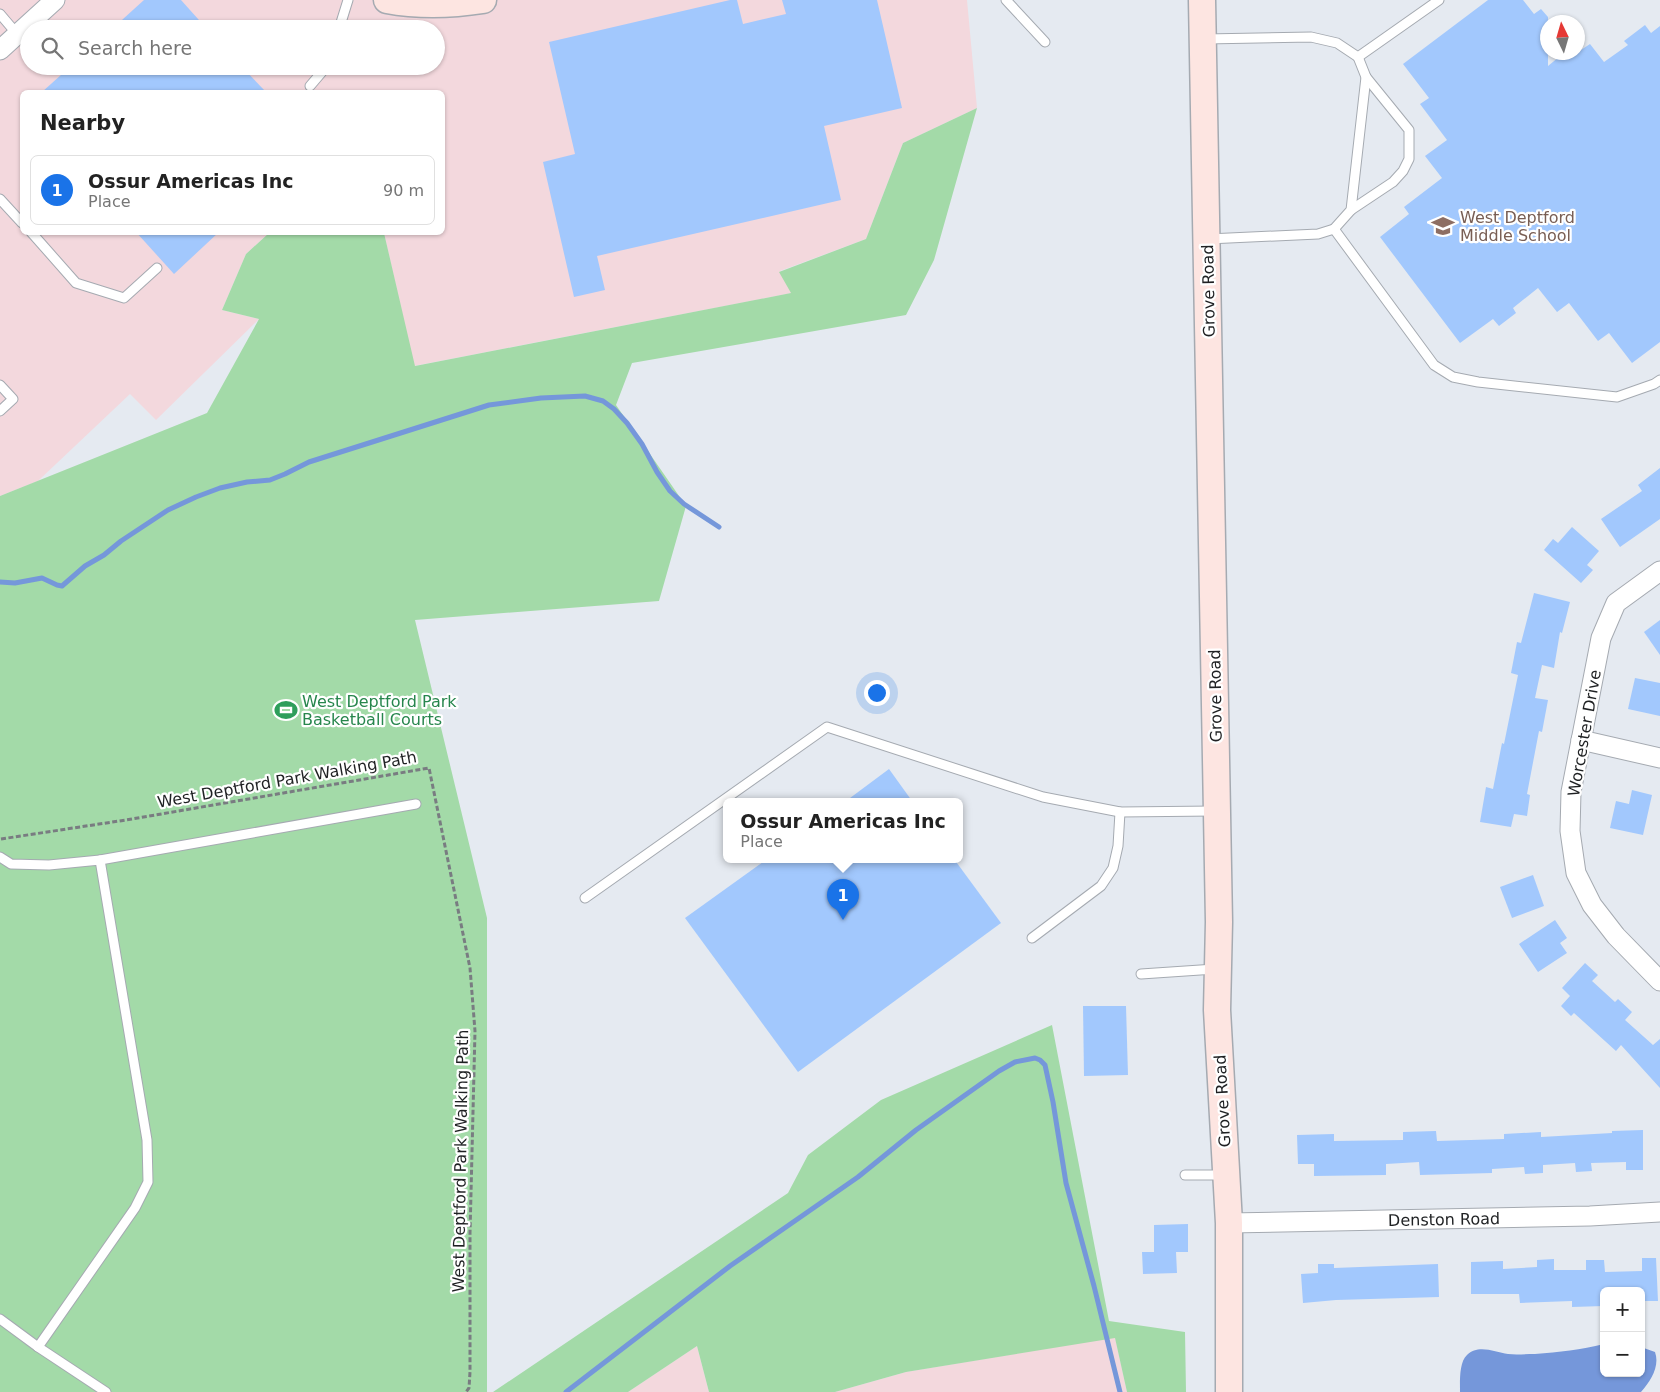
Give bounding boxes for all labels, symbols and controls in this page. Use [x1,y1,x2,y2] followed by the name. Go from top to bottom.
[1540,15,1585,60] north arrow
[20,20,445,75] search box
[38,34,66,62] icon: search
[78,37,192,59] text: Search here
[40,111,125,135] text: Nearby
[88,170,293,192] text: Ossur Americas Inc
[51,181,63,200] text: 1
[383,181,424,200] text: 90 m
[88,192,131,211] text: Place
[1460,208,1575,245] place label: West Deptford Middle School
[1430,213,1456,239] school or university icon: West Deptford Middle School
[1198,244,1219,338] street label: Grove Road
[1205,649,1226,743] street label: Grove Road
[1564,668,1605,798] street label: Worcester Drive
[864,680,890,706] your location
[302,692,457,729] place label: West Deptford Park Basketball Courts
[273,697,299,723] sports icon: West Deptford Park Basketball Courts
[156,747,418,812] street label: West Deptford Park Walking Path
[723,798,963,863] popup
[740,810,946,832] text: Ossur Americas Inc
[740,832,783,851] text: Place
[827,879,859,920] pin: 1
[449,1029,472,1293] street label: West Deptford Park Walking Path
[1211,1054,1234,1148] street label: Grove Road
[1388,1209,1500,1230] street label: Denston Road
[1600,1287,1645,1377] map controls
[1600,1287,1645,1332] button: +
[1600,1332,1645,1377] button: −

